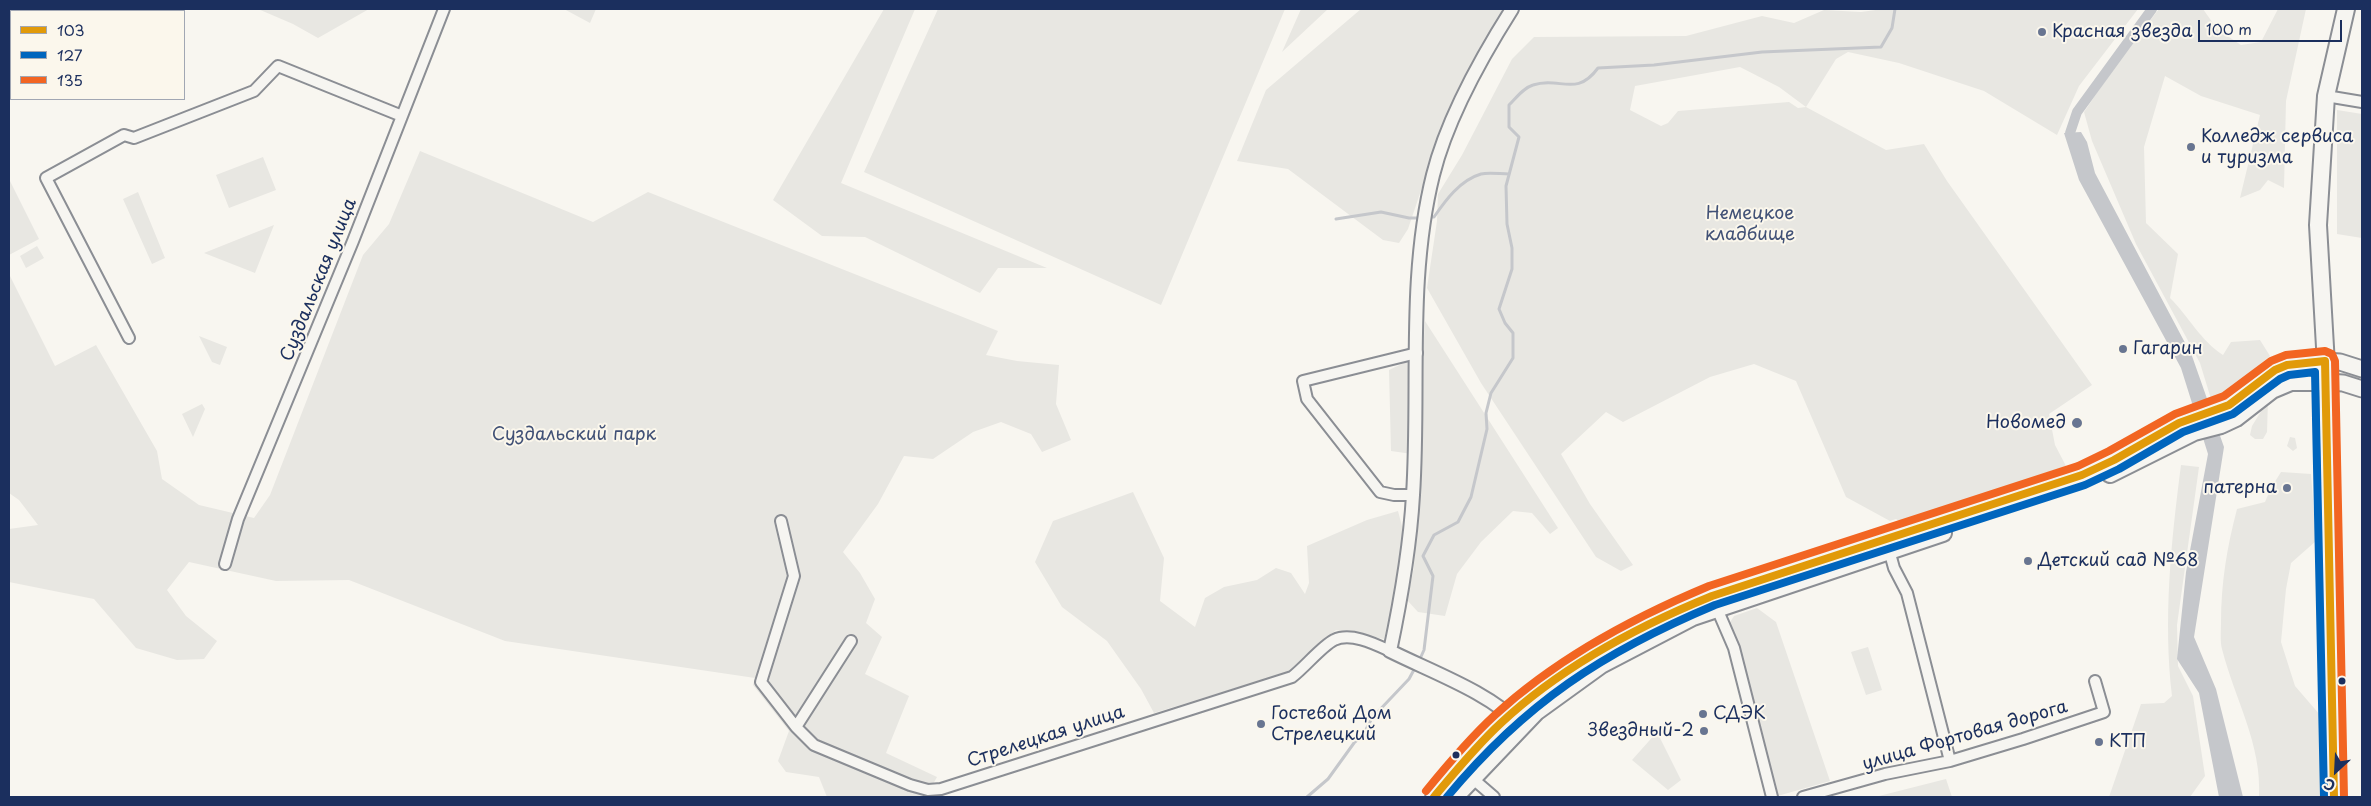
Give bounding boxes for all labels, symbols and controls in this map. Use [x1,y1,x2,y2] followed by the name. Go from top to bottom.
[10,10,185,100] legend
[2201,10,2345,42] scale bar
[2206,17,2252,40] text: 100 m
[57,18,85,41] text: 103
[2052,21,2192,43] place label: Красная звезда
[2036,26,2048,38] marker: Красная звезда
[57,43,82,66] text: 127
[57,68,83,91] text: 135
[2201,126,2353,168] place label: Колледж сервиса и туризма
[2185,141,2197,153] marker: Колледж сервиса и туризма
[276,195,362,365] street label: Суздальская улица
[1705,203,1795,245] park label: Немецкое кладбище
[2133,338,2203,360] place label: Гагарин
[2117,343,2129,355] marker: Гагарин
[1986,412,2066,434] place label: Новомед
[2070,416,2084,430] marker: Новомед
[492,424,656,446] park label: Суздальский парк
[2203,477,2277,499] place label: патерна
[2281,482,2293,494] marker: патерна
[2038,550,2198,572] place label: Детский сад №68
[2022,555,2034,567] marker: Детский сад №68
[2337,676,2347,686] unlabelled marker
[1860,696,2070,776] street label: улица Фортовая дорога
[965,701,1127,773] street label: Стрелецкая улица
[1271,703,1392,746] place label: Гостевой Дом Стрелецкий
[1713,703,1766,725] place label: СДЭК
[1697,708,1709,720] marker: СДЭК
[1255,718,1267,730] marker: Гостевой Дом Стрелецкий
[1588,720,1694,742] place label: Звездный-2
[1698,725,1710,737] marker: Звездный-2
[2109,731,2146,753] place label: КТП
[2093,736,2105,748] marker: КТП
[2311,746,2361,796] north arrow
[1451,750,1461,760] unlabelled marker
[2320,773,2339,797] text: С

